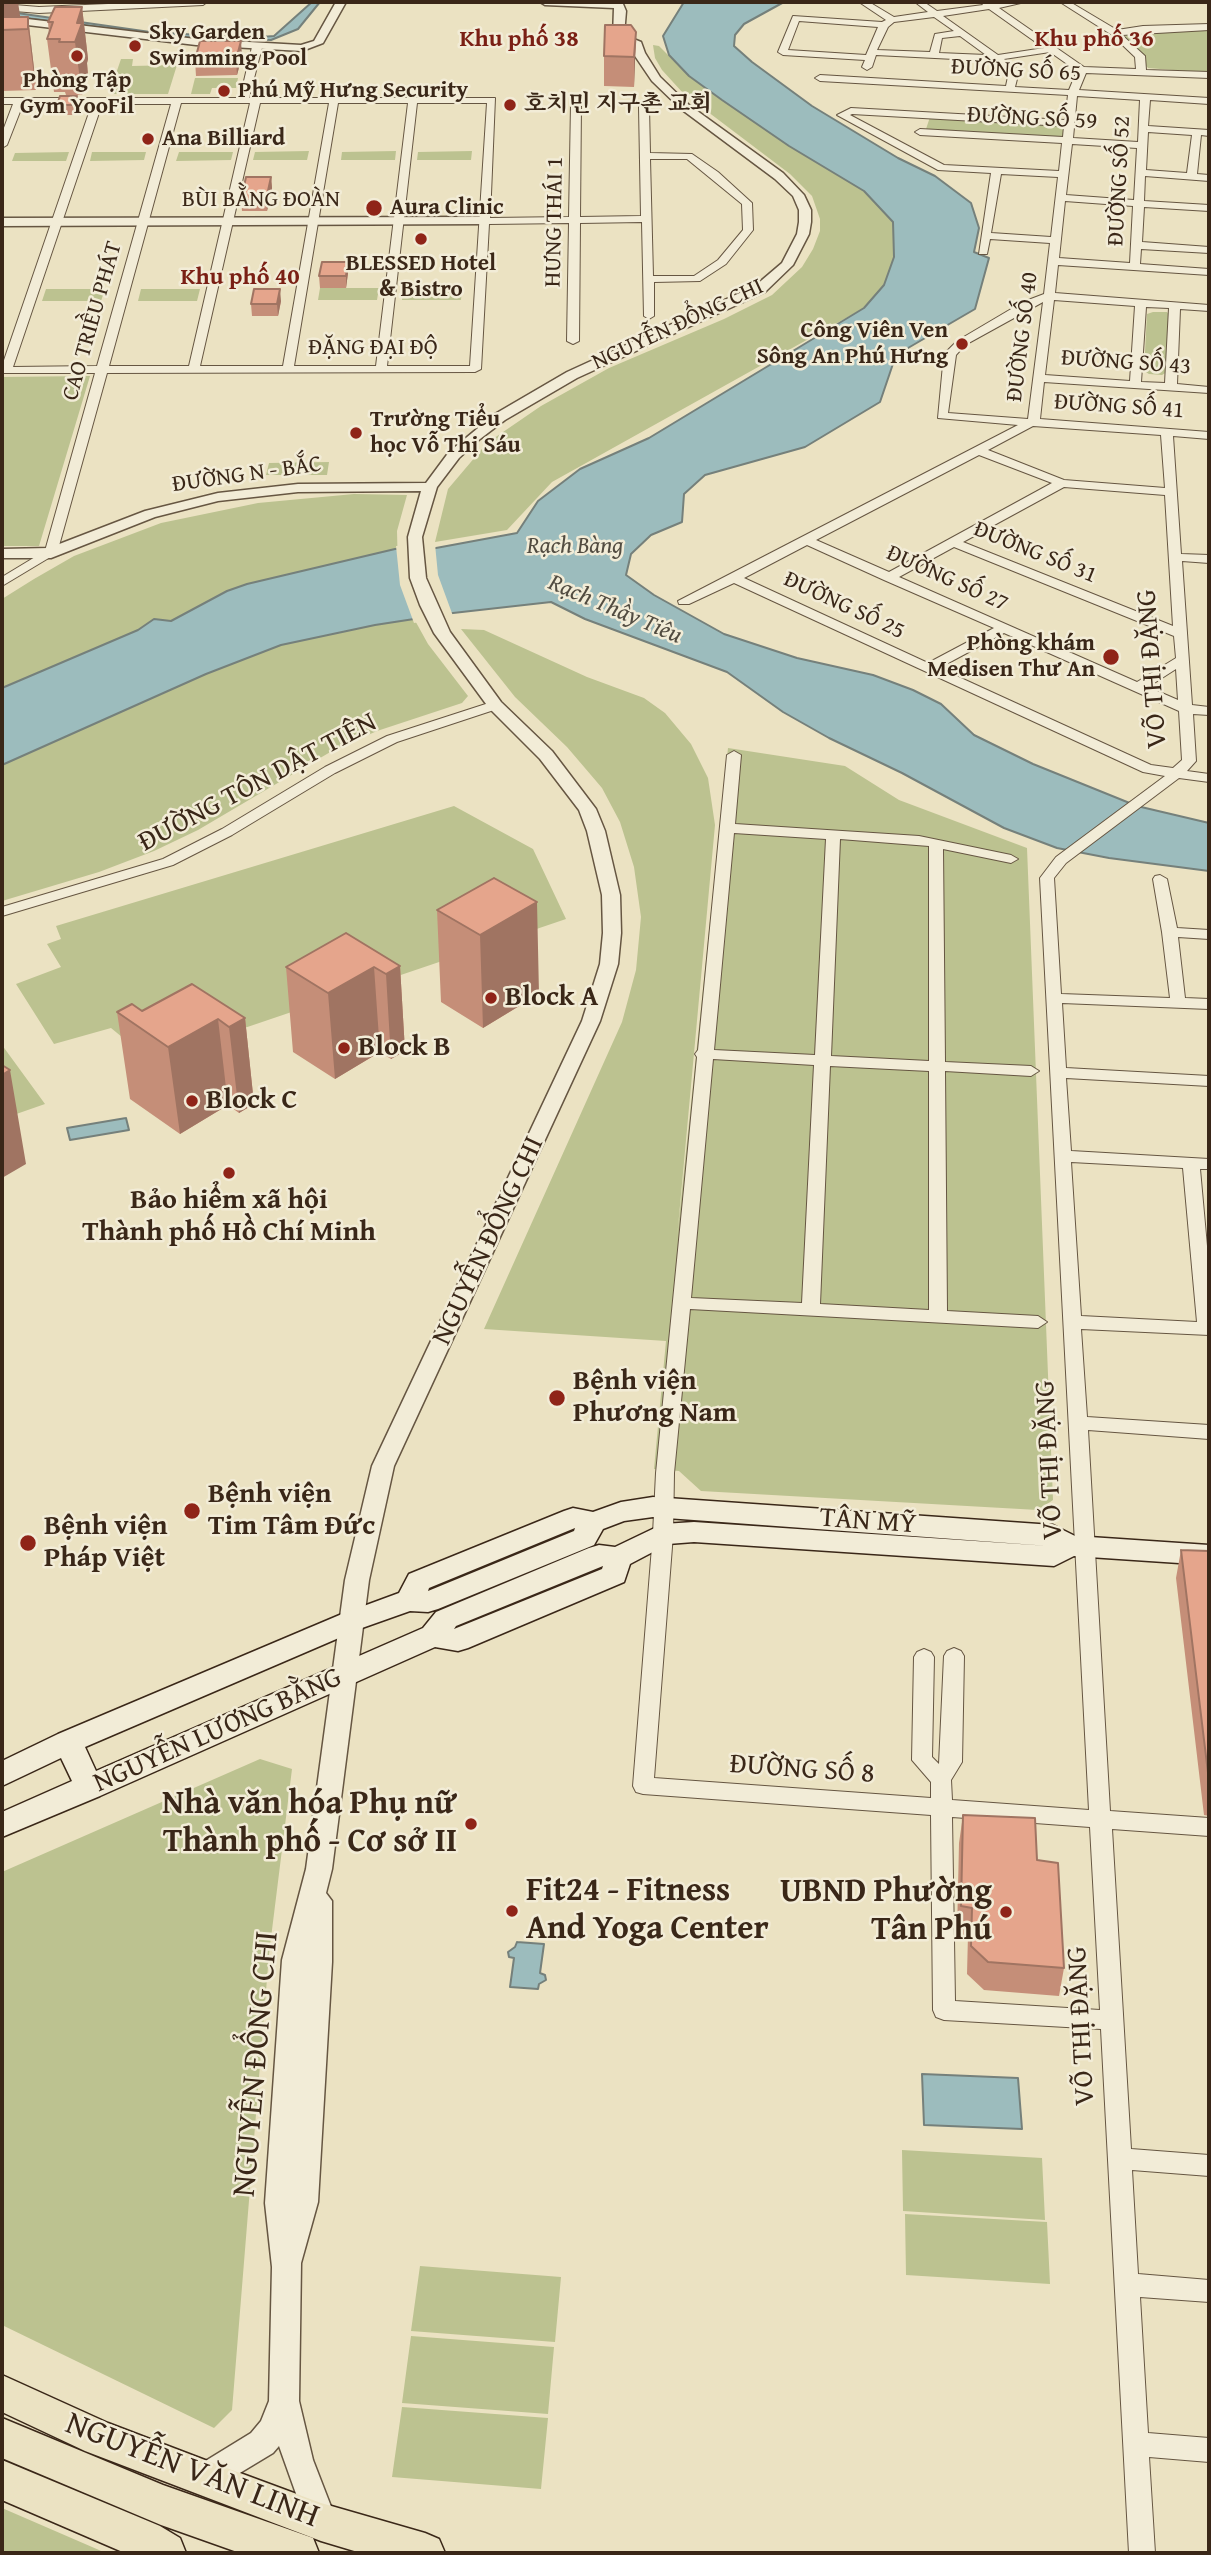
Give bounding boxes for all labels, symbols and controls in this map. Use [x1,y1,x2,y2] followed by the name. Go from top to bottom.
[149,19,307,73] place label: Sky Garden Swimming Pool
[459,26,579,54] district label: Khu phố 38
[1034,26,1154,54] district label: Khu phố 36
[127,38,143,54] marker: Sky Garden Swimming Pool
[69,48,85,64] marker: Phòng Tập Gym YooFil
[950,54,1082,88] street label: ĐƯỜNG SỐ 65
[20,67,134,121] place label: Phòng Tập Gym YooFil
[238,77,468,105] place label: Phú Mỹ Hưng Security
[216,83,232,99] marker: Phú Mỹ Hưng Security
[524,91,712,119] place label: 호치민 지구촌 교회
[502,97,518,113] marker: 호치민 지구촌 교회
[966,102,1098,136] street label: ĐƯỜNG SỐ 59
[1103,115,1137,247] street label: ĐƯỜNG SỐ 52
[162,125,285,153] place label: Ana Billiard
[140,131,156,147] marker: Ana Billiard
[540,157,570,287] street label: HƯNG THÁI 1
[182,186,340,214] street label: BÙI BẰNG ĐOÀN
[390,194,504,222] place label: Aura Clinic
[364,198,384,218] marker: Aura Clinic
[413,231,429,247] marker: BLESSED Hotel & Bistro
[57,238,129,404] street label: CAO TRIỀU PHÁT
[346,250,496,304] place label: BLESSED Hotel & Bistro
[180,264,300,292] district label: Khu phố 40
[1001,271,1045,403] street label: ĐƯỜNG SỐ 40
[588,273,768,377] street label: NGUYỄN ĐỔNG CHI
[757,317,948,371] place label: Công Viên Ven Sông An Phú Hưng
[308,334,438,362] street label: ĐẶNG ĐẠI ĐỘ
[954,336,970,352] marker: Công Viên Ven Sông An Phú Hưng
[1060,345,1192,381] street label: ĐƯỜNG SỐ 43
[1053,389,1185,425] street label: ĐƯỜNG SỐ 41
[370,406,521,460] place label: Trường Tiểu học Vỗ Thị Sáu
[348,425,364,441] marker: Trường Tiểu học Vỗ Thị Sáu
[171,451,323,499] street label: ĐƯỜNG N - BẮC
[969,516,1101,590] street label: ĐƯỜNG SỐ 31
[527,533,623,561] water label: Rạch Bàng
[882,540,1012,618] street label: ĐƯỜNG SỐ 27
[779,566,909,646] street label: ĐƯỜNG SỐ 25
[544,569,686,651] water label: Rạch Thầy Tiêu
[1131,588,1175,750] street label: VÕ THỊ ĐẶNG
[927,630,1095,684] place label: Phòng khám Medisen Thư An
[1101,647,1121,667] marker: Phòng khám Medisen Thư An
[133,706,383,860] street label: ĐƯỜNG TÔN DẬT TIÊN
[505,981,598,1015] place label: Block A
[483,990,499,1006] marker: Block A
[358,1031,451,1065] place label: Block B
[336,1040,352,1056] marker: Block B
[206,1084,297,1118] place label: Block C
[184,1093,200,1109] marker: Block C
[426,1131,552,1351] street label: NGUYỄN ĐỔNG CHI
[221,1165,237,1181] marker: Bảo hiểm xã hội Thành phố Hồ Chí Minh
[82,1184,376,1250] place label: Bảo hiểm xã hội Thành phố Hồ Chí Minh
[573,1365,737,1431] place label: Bệnh viện Phương Nam
[1029,1380,1071,1540] street label: VÕ THỊ ĐẶNG
[547,1388,567,1408] marker: Bệnh viện Phương Nam
[208,1478,375,1544] place label: Bệnh viện Tim Tâm Đức
[182,1501,202,1521] marker: Bệnh viện Tim Tâm Đức
[818,1502,918,1542] street label: TÂN MỸ
[44,1510,168,1576] place label: Bệnh viện Pháp Việt
[18,1533,38,1553] marker: Bệnh viện Pháp Việt
[89,1661,347,1801] street label: NGUYỄN LƯƠNG BẰNG
[729,1748,875,1792] street label: ĐƯỜNG SỐ 8
[162,1785,457,1863] place label: Nhà văn hóa Phụ nữ Thành phố - Cơ sở II
[463,1816,479,1832] marker: Nhà văn hóa Phụ nữ Thành phố - Cơ sở II
[526,1872,769,1950] place label: Fit24 - Fitness And Yoga Center
[780,1873,992,1951] place label: UBND Phường Tân Phú
[504,1903,520,1919] marker: Fit24 - Fitness And Yoga Center
[998,1904,1014,1920] marker: UBND Phường Tân Phú
[226,1930,288,2198] street label: NGUYỄN ĐỔNG CHI
[1061,1946,1103,2106] street label: VÕ THỊ ĐẶNG
[60,2404,324,2538] street label: NGUYỄN VĂN LINH

